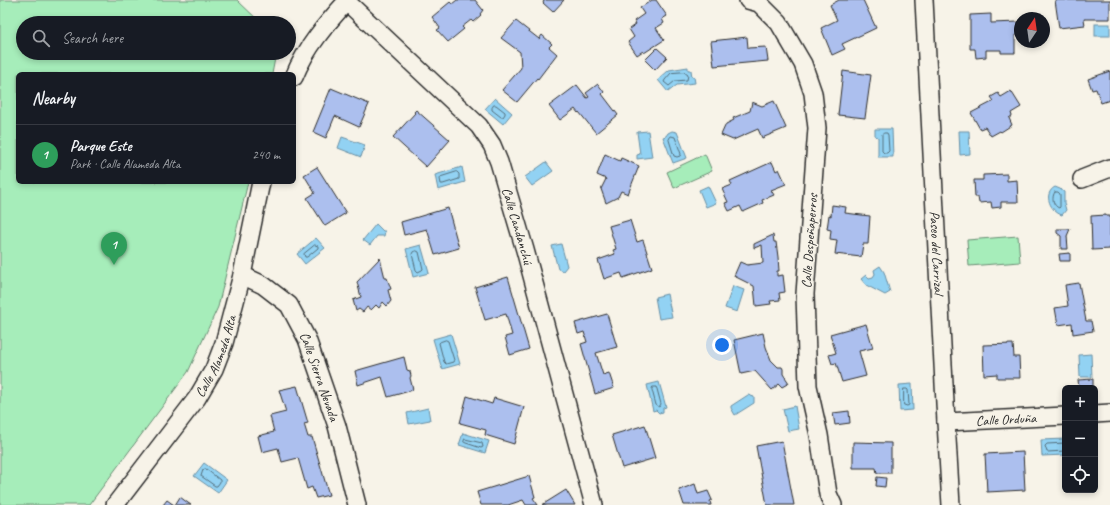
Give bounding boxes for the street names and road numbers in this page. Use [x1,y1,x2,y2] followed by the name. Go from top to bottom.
[498,186,537,268] street label: Calle Candanchú
[798,192,821,289] street label: Calle Despeñaperros
[926,211,947,297] street label: Paseo del Carrizal
[191,312,240,400] street label: Calle Alameda Alta
[296,329,343,425] street label: Calle Sierra Nevada
[975,409,1038,429] street label: Calle Orduña

